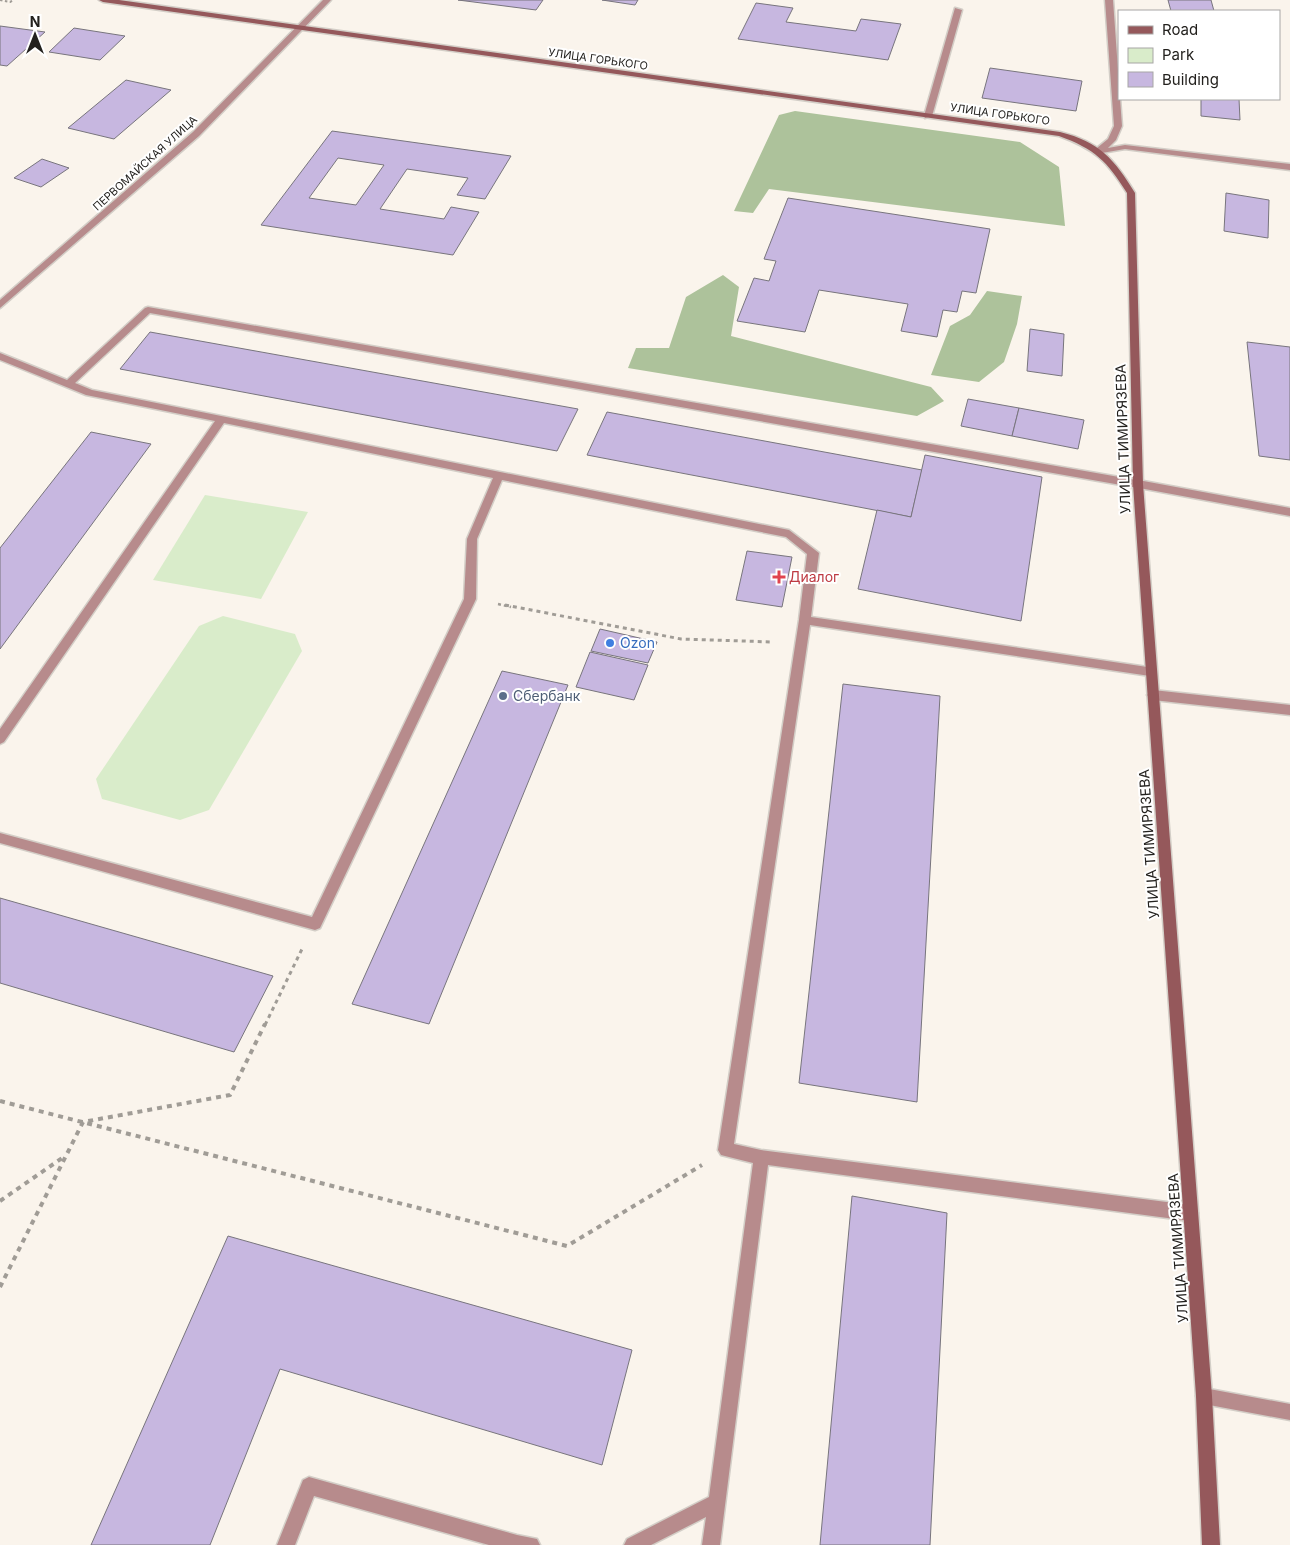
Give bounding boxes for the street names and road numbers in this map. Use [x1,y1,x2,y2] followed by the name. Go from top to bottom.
[547,45,649,73] street label: УЛИЦА ГОРЬКОГО
[949,100,1051,128] street label: УЛИЦА ГОРЬКОГО
[90,112,200,213] street label: ПЕРВОМАЙСКАЯ УЛИЦА
[1111,363,1134,514] street label: УЛИЦА ТИМИРЯЗЕВА
[1135,768,1162,920] street label: УЛИЦА ТИМИРЯЗЕВА
[1164,1172,1191,1324] street label: УЛИЦА ТИМИРЯЗЕВА

